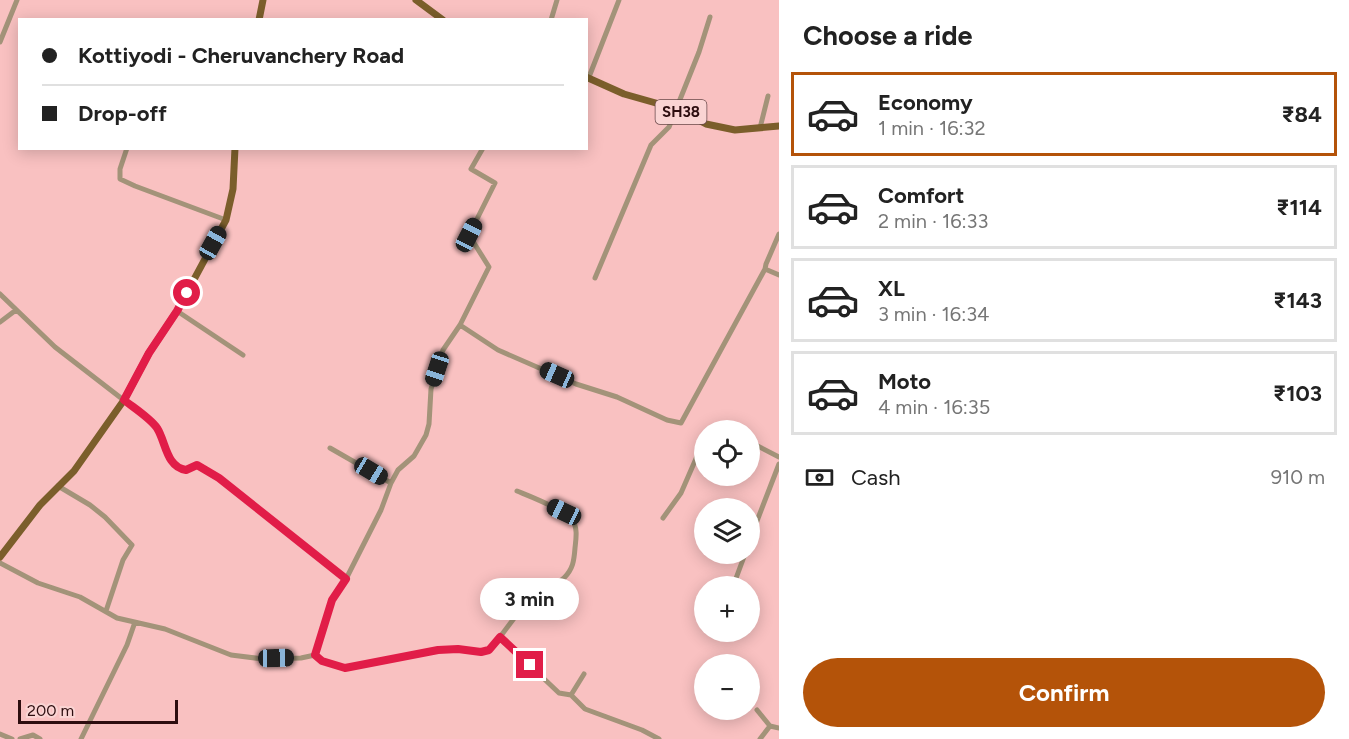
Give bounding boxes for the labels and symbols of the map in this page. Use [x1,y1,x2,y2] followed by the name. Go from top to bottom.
[656,100,706,124] road number: SH38
[453,215,485,255] car
[196,223,230,263] car
[173,279,200,306] route start
[423,349,451,389] car
[537,359,577,391] car
[351,454,391,488] car
[544,496,584,528] car
[480,578,580,620] callout: 3 min
[258,649,294,667] car
[516,651,543,678] route end
[18,697,178,724] scale bar

